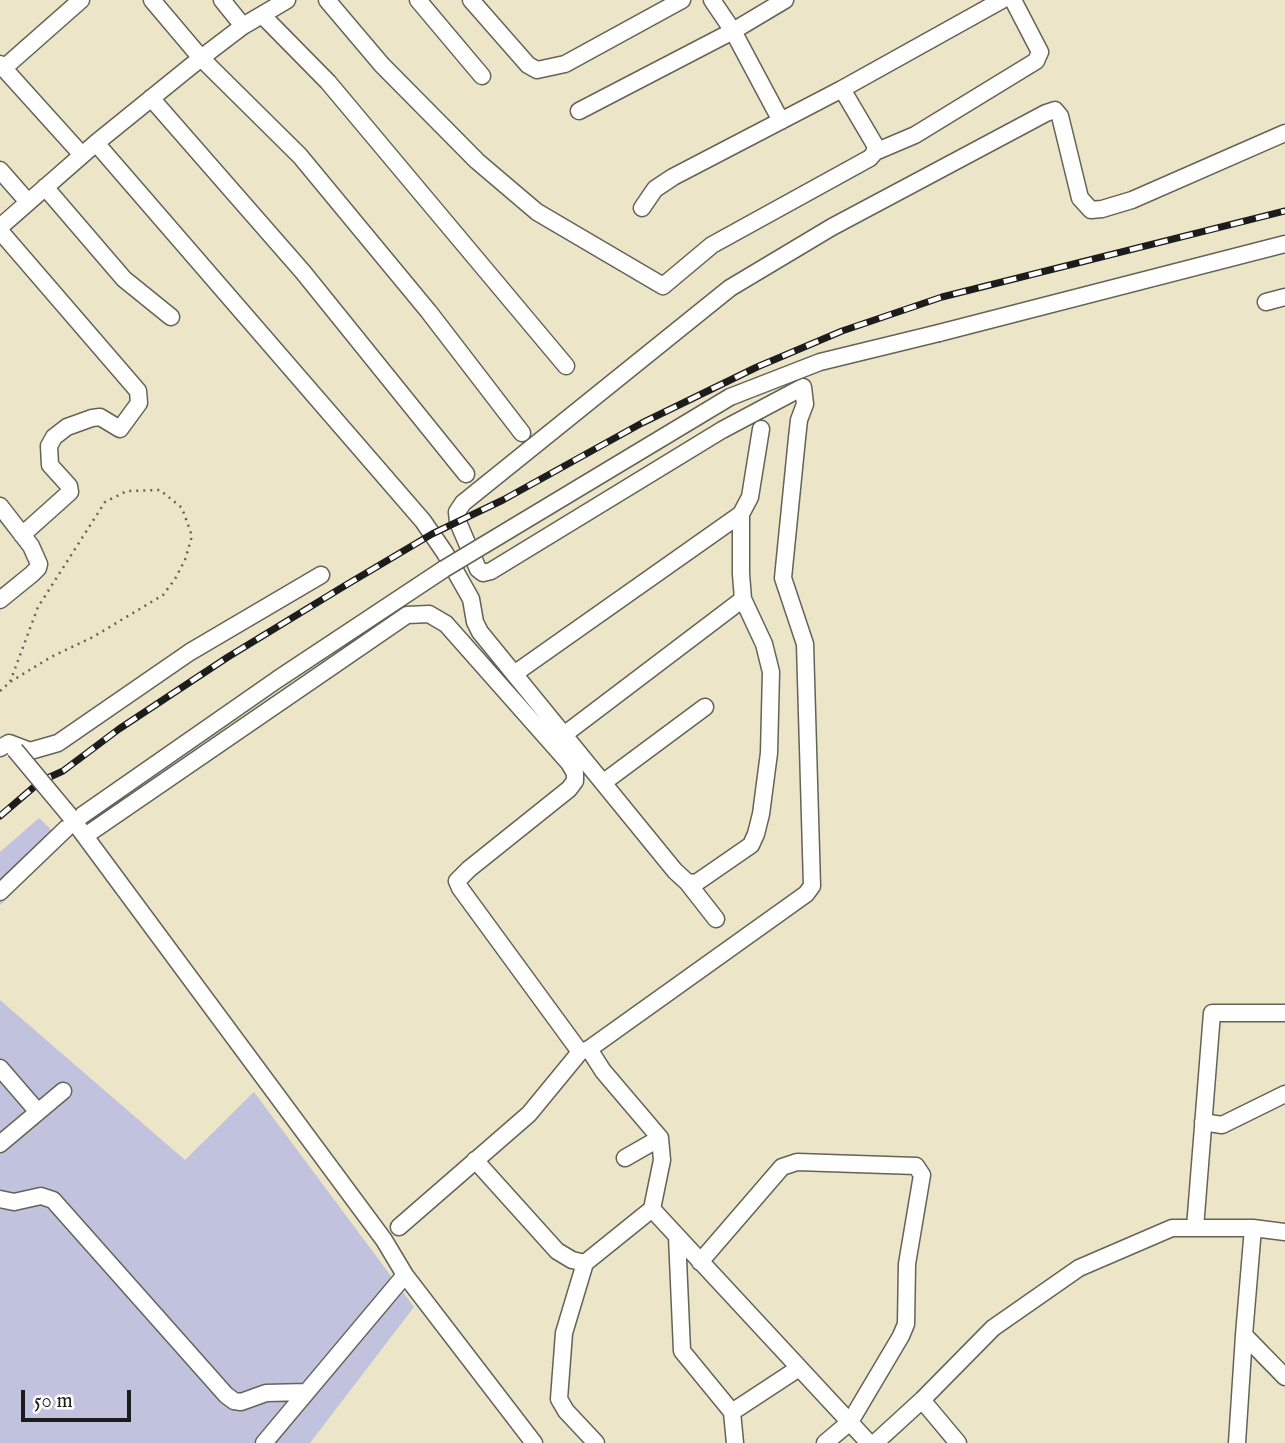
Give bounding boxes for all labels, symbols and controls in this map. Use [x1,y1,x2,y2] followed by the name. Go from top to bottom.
[24,1376,135,1420] scale bar
[34,1388,73,1415] text: 50 m

